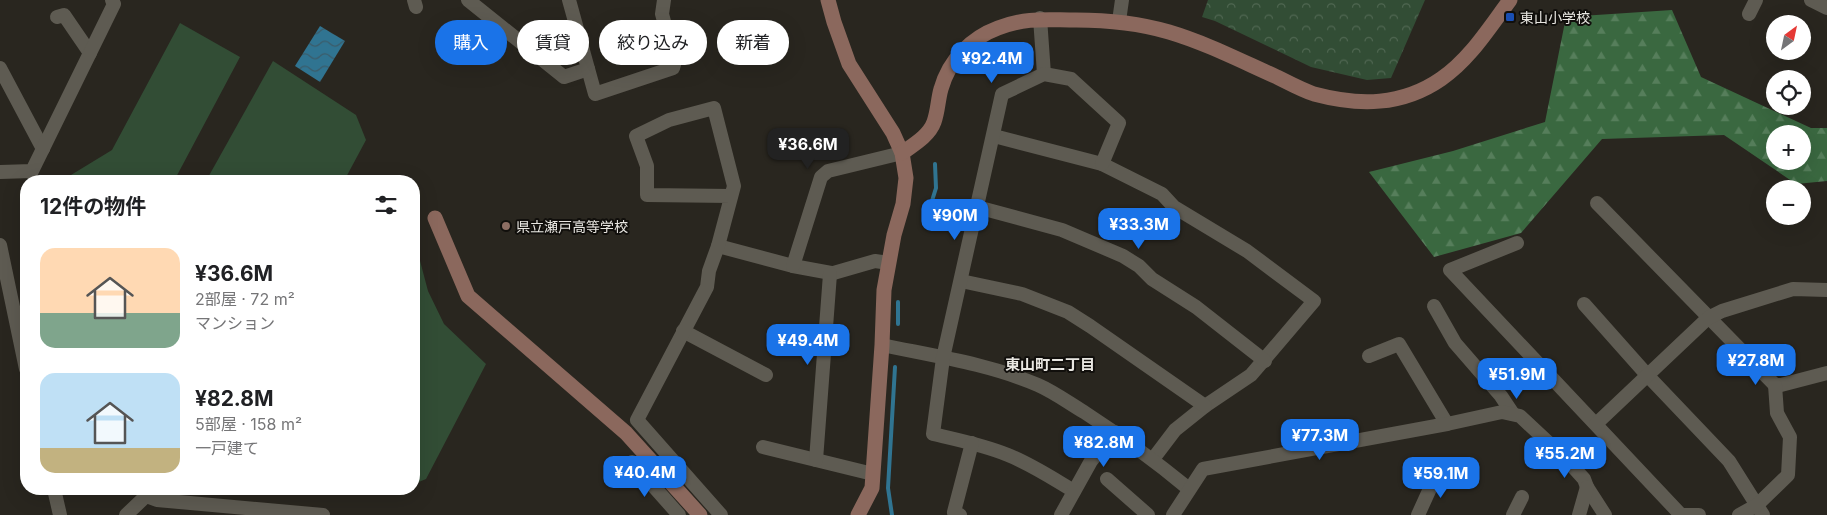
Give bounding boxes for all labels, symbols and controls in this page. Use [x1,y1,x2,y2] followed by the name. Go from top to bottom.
[1520,9,1590,26] place label: 東山小学校
[1504,11,1516,23] marker: 東山小学校
[1766,15,1811,60] north arrow
[1766,15,1811,225] map controls
[435,20,507,65] chip: 購入
[517,20,589,65] chip: 賃貸
[599,20,707,65] chip: 絞り込み
[717,20,789,65] chip: 新着
[951,42,1033,84] pin: ¥92.4M
[962,48,1022,68] text: ¥92.4M
[1766,70,1811,115] button: locate
[1766,125,1811,170] button: +
[767,128,849,170] pin: ¥36.6M
[778,134,838,154] text: ¥36.6M
[1766,180,1811,225] button: −
[372,191,400,219] icon: filters
[40,194,146,219] text: 12件の物件
[925,198,985,241] pin: ¥90M
[932,205,978,225] text: ¥90M
[1098,208,1180,250] pin: ¥33.3M
[1109,214,1169,234] text: ¥33.3M
[516,218,628,235] place label: 県立瀬戸高等学校
[500,220,512,232] marker: 県立瀬戸高等学校
[195,261,273,286] text: ¥36.6M
[80,268,140,328] icon: home
[195,289,295,309] text: 2部屋 · 72 m²
[195,313,275,333] text: マンション
[767,324,849,366] pin: ¥49.4M
[778,330,838,350] text: ¥49.4M
[1715,344,1797,386] pin: ¥27.8M
[1728,350,1784,370] text: ¥27.8M
[1005,355,1095,374] district label: 東山町二丁目
[1476,358,1558,400] pin: ¥51.9M
[1489,364,1545,384] text: ¥51.9M
[195,386,274,411] text: ¥82.8M
[80,393,140,453] icon: home
[195,414,302,434] text: 5部屋 · 158 m²
[1279,418,1361,461] pin: ¥77.3M
[1292,425,1348,445] text: ¥77.3M
[1063,426,1145,468] pin: ¥82.8M
[1074,432,1134,452] text: ¥82.8M
[1524,436,1606,479] pin: ¥55.2M
[195,438,259,458] text: 一戸建て
[1535,443,1595,463] text: ¥55.2M
[604,456,686,498] pin: ¥40.4M
[1400,456,1482,499] pin: ¥59.1M
[614,462,676,482] text: ¥40.4M
[1414,463,1468,483] text: ¥59.1M

